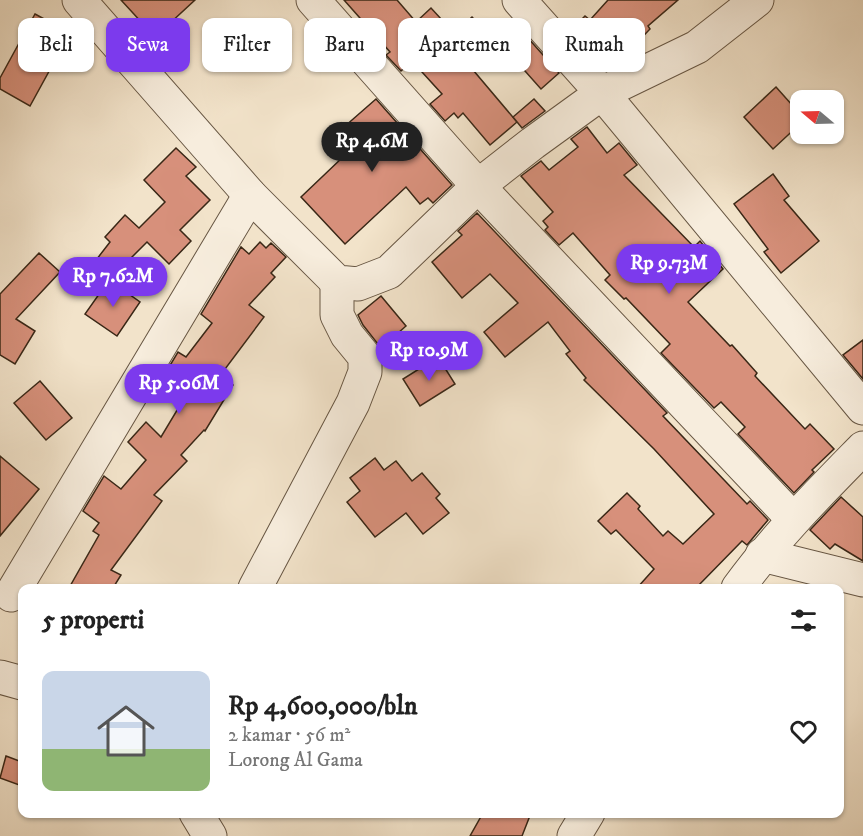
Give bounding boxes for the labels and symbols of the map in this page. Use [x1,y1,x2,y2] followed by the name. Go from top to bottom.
[790,90,844,144] north arrow
[317,122,427,173] pin: Rp 4.6M
[607,244,731,295] pin: Rp 9.73M
[51,257,175,308] pin: Rp 7.62M
[367,331,491,382] pin: Rp 10.9M
[117,364,241,415] pin: Rp 5.06M

